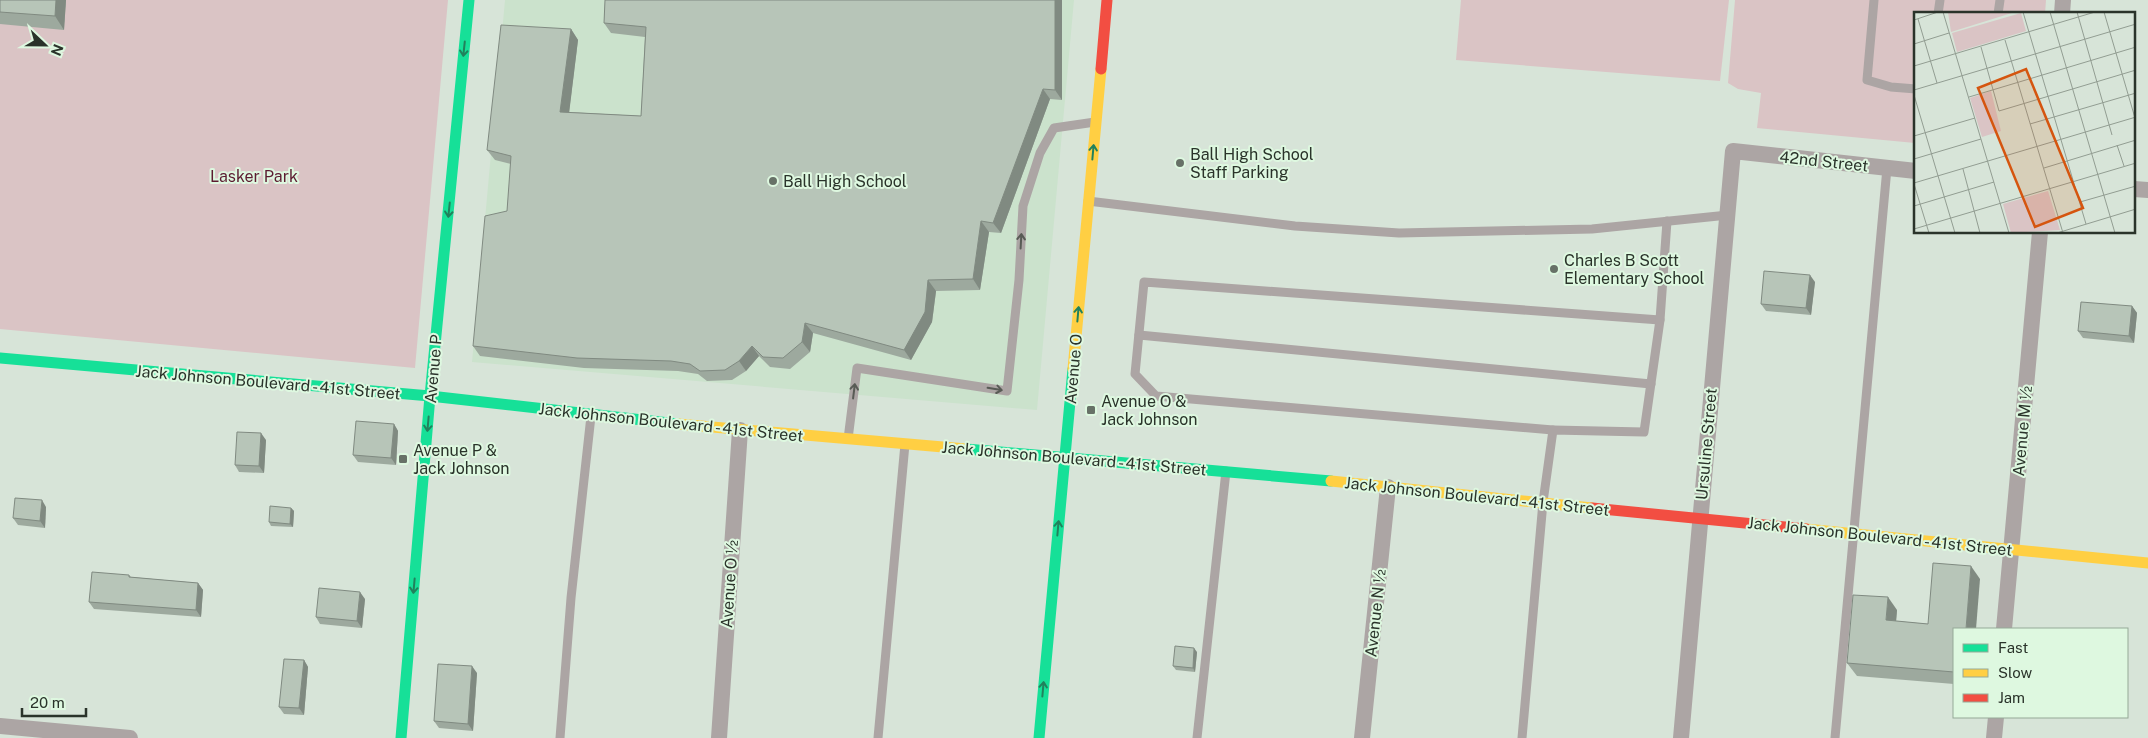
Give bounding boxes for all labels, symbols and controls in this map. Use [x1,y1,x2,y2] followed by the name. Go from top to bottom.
[1914,12,2136,234] inset map
[20,20,70,70] north arrow
[459,40,469,56] one-way arrow
[48,42,67,58] text: N
[1088,144,1097,160] one-way arrow
[1190,145,1314,182] place label: Ball High School Staff Parking
[1779,147,1869,176] street label: 42nd Street
[1174,157,1186,169] marker: Ball High School Staff Parking
[210,167,298,186] park label: Lasker Park
[783,172,907,191] place label: Ball High School
[767,175,779,187] marker: Ball High School
[444,202,453,218] one-way arrow
[1016,234,1025,250] one-way arrow
[1564,251,1705,288] place label: Charles B Scott Elementary School
[1548,263,1560,275] marker: Charles B Scott Elementary School
[1073,306,1082,322] one-way arrow
[1061,333,1086,405] street label: Avenue O
[421,334,446,404] street label: Avenue P
[135,361,401,404] street label: Jack Johnson Boulevard - 41st Street
[849,383,859,399] one-way arrow
[986,385,1002,395] one-way arrow
[2009,385,2036,477] street label: Avenue M ½
[1692,387,1721,501] street label: Ursuline Street
[1101,392,1198,429] place label: Avenue O & Jack Johnson
[538,399,804,446] street label: Jack Johnson Boulevard - 41st Street
[1085,404,1097,416] marker: Avenue O & Jack Johnson
[423,416,433,432] one-way arrow
[941,437,1207,480] street label: Jack Johnson Boulevard - 41st Street
[413,441,510,478] place label: Avenue P & Jack Johnson
[397,453,409,465] marker: Avenue P & Jack Johnson
[1344,473,1610,520] street label: Jack Johnson Boulevard - 41st Street
[1747,513,2013,560] street label: Jack Johnson Boulevard - 41st Street
[1053,520,1063,536] one-way arrow
[717,539,742,629] street label: Avenue O ½
[1361,568,1390,658] street label: Avenue N ½
[409,578,419,594] one-way arrow
[1953,628,2128,718] legend
[1998,639,2028,656] text: Fast
[1998,664,2033,681] text: Slow
[1038,682,1048,698] one-way arrow
[22,686,86,718] scale bar
[1998,689,2025,706] text: Jam
[30,694,65,711] text: 20 m

